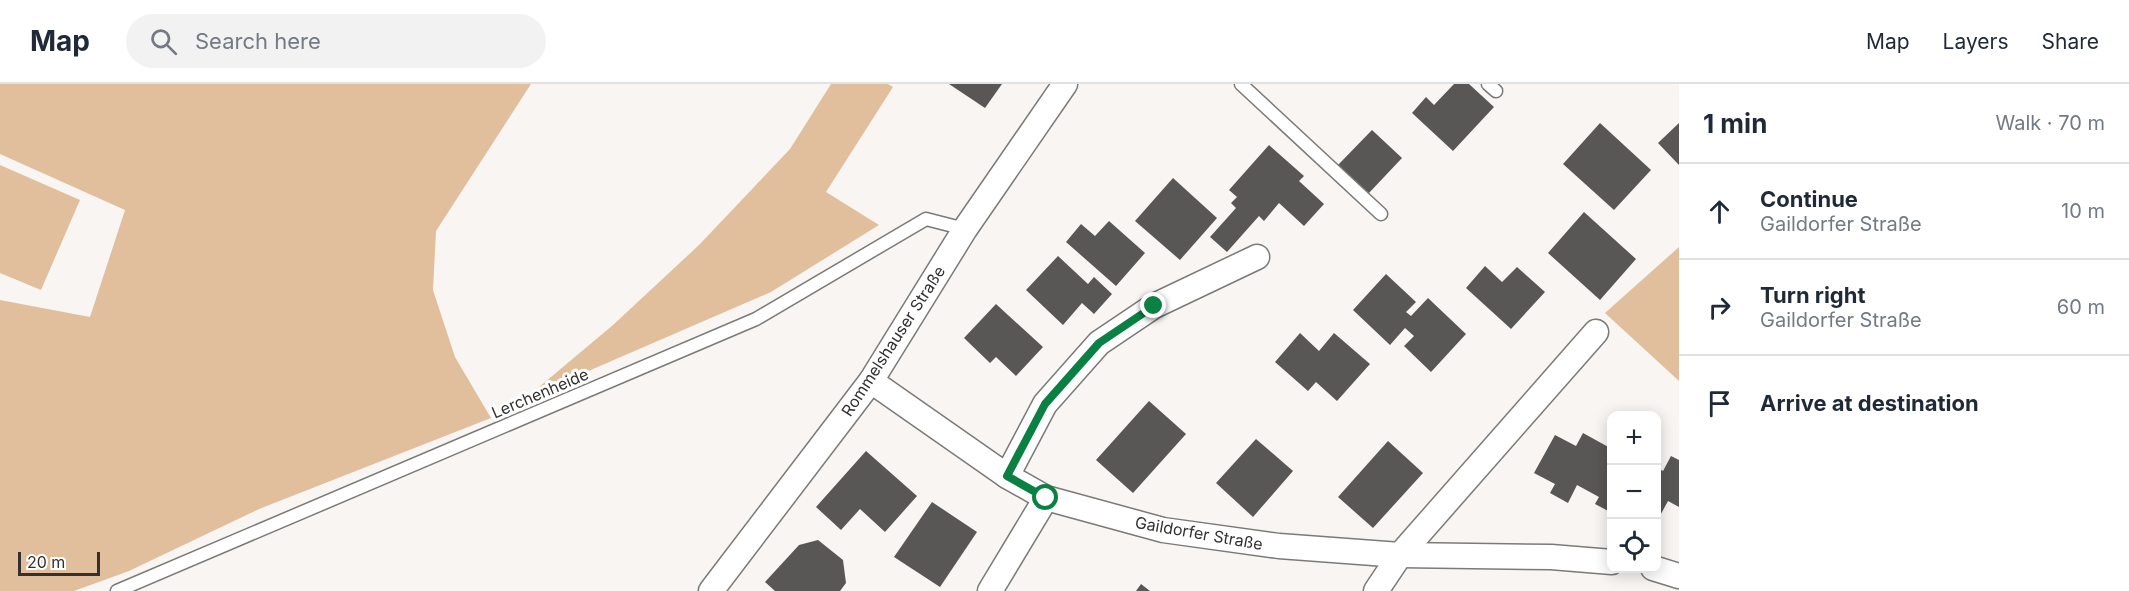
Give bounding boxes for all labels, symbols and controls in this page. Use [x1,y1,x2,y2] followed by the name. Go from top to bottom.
[126,14,546,68] search box
[30,24,90,58] text: Map
[147,25,180,58] icon: search
[195,28,321,54] text: Search here
[1866,29,1910,54] text: Map
[1943,29,2009,54] text: Layers
[2042,29,2099,54] text: Share
[1703,108,1767,139] text: 1 min
[1995,111,2105,135] text: Walk · 70 m
[1760,186,1858,212] text: Continue
[1703,195,1736,228] icon: ahead
[2061,199,2105,223] text: 10 m
[1760,212,1922,236] text: Gaildorfer Straße
[837,262,949,420] street label: Rommelshauser Straße
[1760,282,1866,308] text: Turn right
[1703,291,1736,324] icon: right
[1140,292,1166,318] route end
[2057,295,2105,319] text: 60 m
[1760,308,1922,332] text: Gaildorfer Straße
[489,364,591,422] street label: Lerchenheide
[1703,387,1736,420] icon: arrive
[1760,390,1979,416] text: Arrive at destination
[1607,411,1661,573] map controls
[1607,411,1661,465] button: +
[1607,465,1661,519] button: −
[1032,484,1058,510] route start
[1134,512,1264,554] street label: Gaildorfer Straße
[1607,519,1661,573] button: locate
[18,549,100,576] scale bar
[27,552,65,572] text: 20 m

